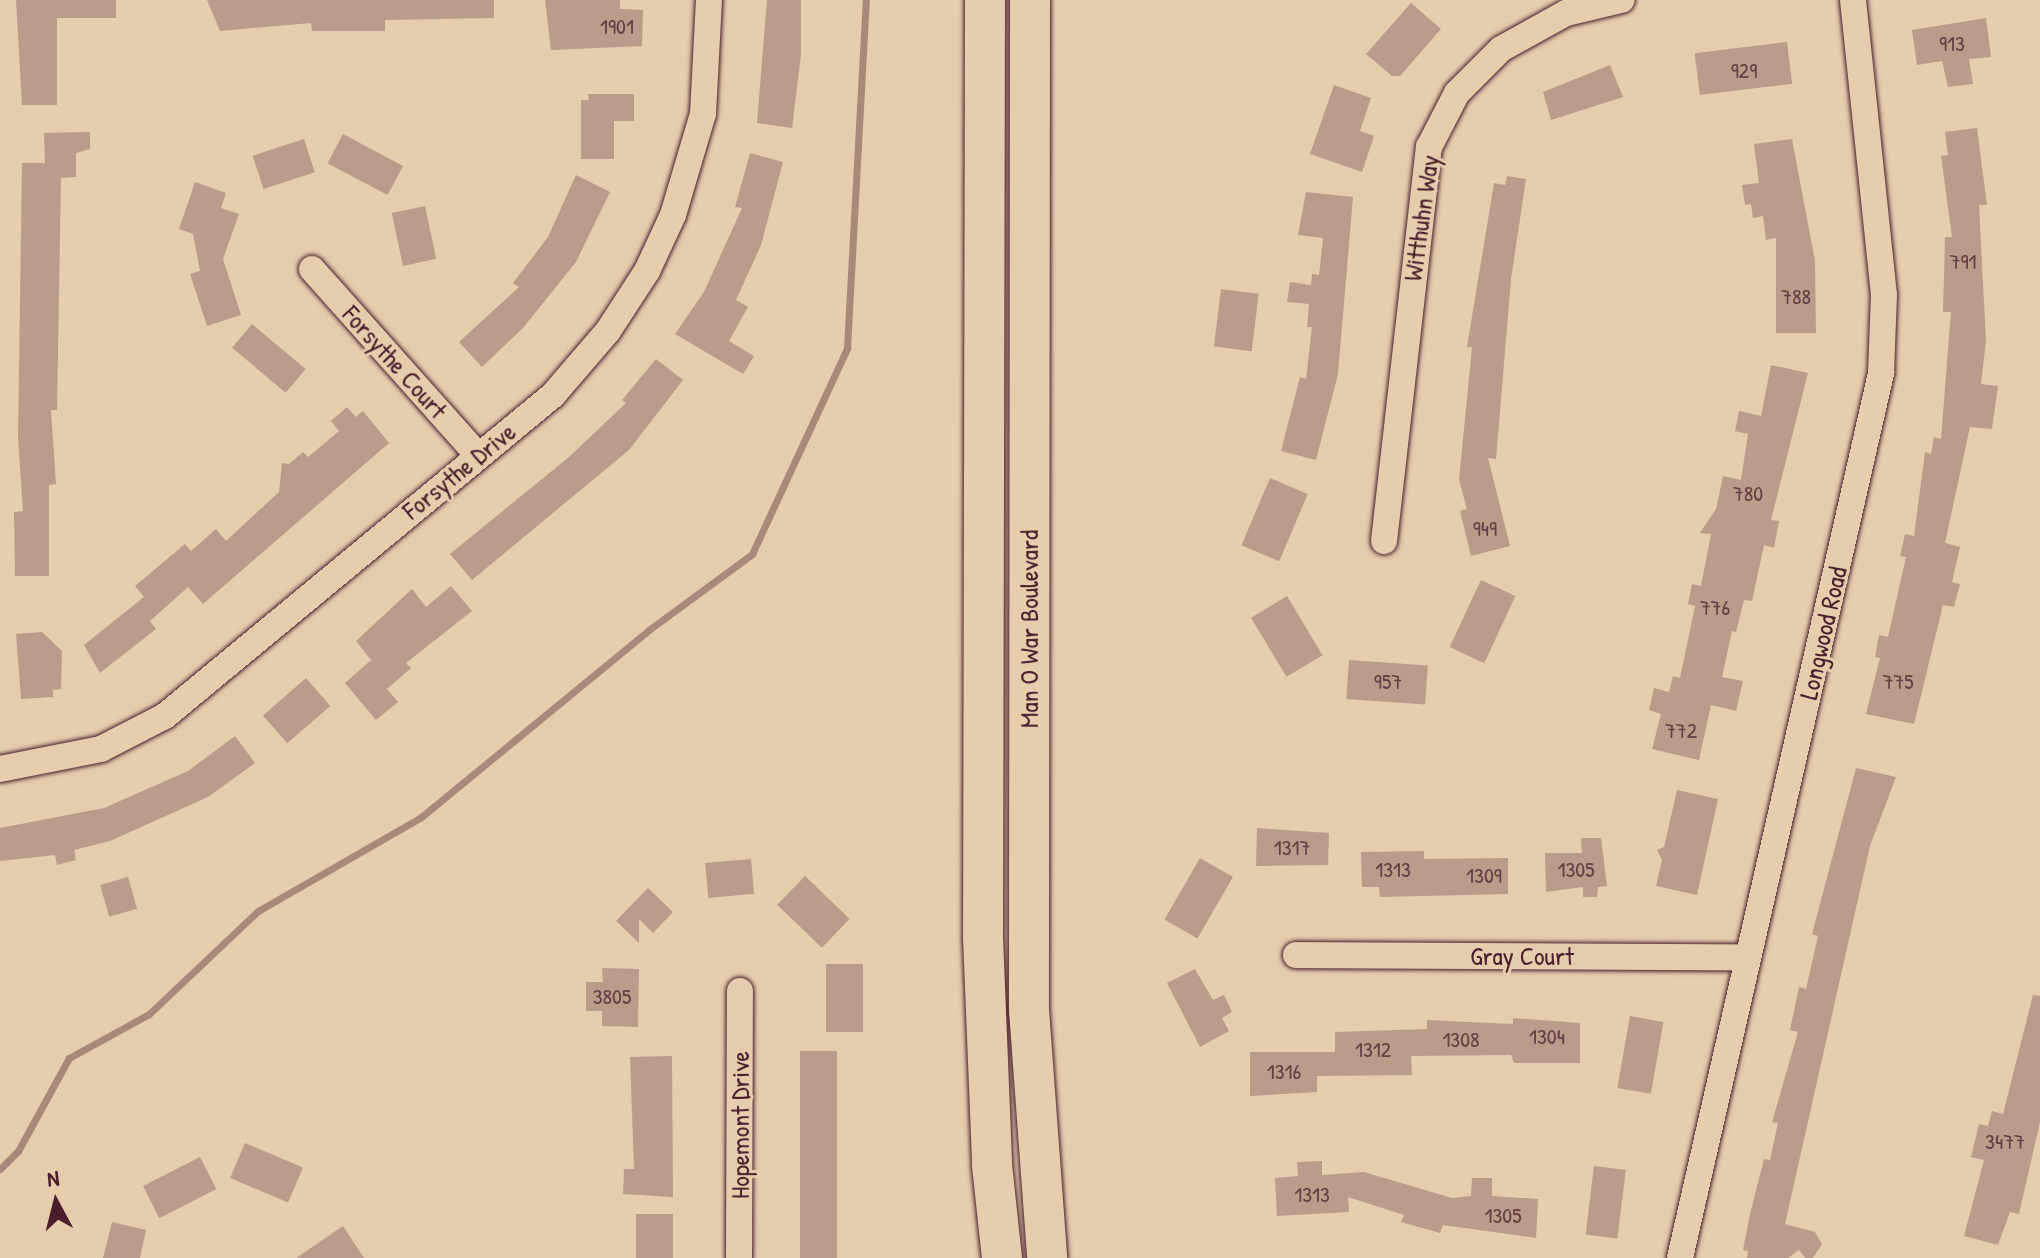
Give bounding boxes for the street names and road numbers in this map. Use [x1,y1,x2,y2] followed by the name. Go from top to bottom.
[1397,153,1445,283] street label: Witthuhn Way
[336,299,454,425] street label: Forsythe Court
[396,416,522,526] street label: Forsythe Drive
[1013,530,1045,728] street label: Man O War Boulevard
[1793,564,1853,702] street label: Longwood Road
[1470,940,1574,972] street label: Gray Court
[724,1051,756,1199] street label: Hopemont Drive

